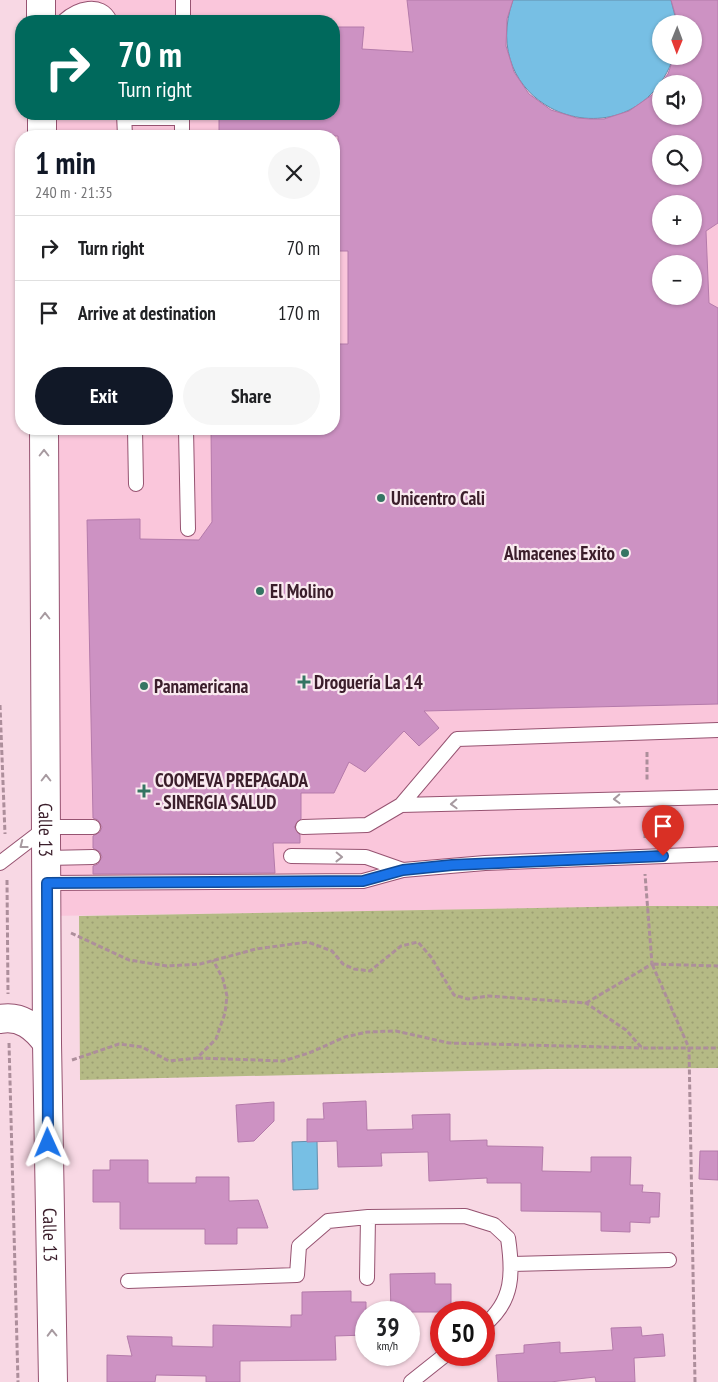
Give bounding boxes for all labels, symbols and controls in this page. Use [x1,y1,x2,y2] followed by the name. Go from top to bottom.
[652,15,702,65] north arrow
[652,15,702,305] map controls
[118,31,182,77] text: 70 m
[35,35,100,100] icon: right
[118,75,192,103] text: Turn right
[652,75,702,125] button: sound
[652,135,702,185] button: search
[35,143,96,182] text: 1 min
[268,147,320,199] button: close
[35,182,113,202] text: 240 m · 21:35
[652,195,702,245] button: +
[35,234,63,262] icon: right
[78,236,144,260] text: Turn right
[287,236,320,260] text: 70 m
[652,255,702,305] button: −
[35,299,63,327] icon: arrive
[78,301,216,325] text: Arrive at destination
[278,301,320,325] text: 170 m
[35,367,173,425] button: Exit
[183,367,320,425] button: Share
[39,449,50,457] one-way arrow
[391,486,485,510] place label: Unicentro Cali
[375,492,387,504] marker: Unicentro Cali
[503,541,615,565] place label: Almacenes Exito
[619,547,631,559] marker: Almacenes Exito
[270,579,334,603] place label: El Molino
[254,585,266,597] marker: El Molino
[40,611,51,619] one-way arrow
[314,670,423,694] place label: Droguería La 14
[154,674,248,698] place label: Panamericana
[298,676,310,688] marker: Droguería La 14
[138,680,150,692] marker: Panamericana
[155,768,308,814] place label: COOMEVA PREPAGADA - SINERGIA SALUD
[41,774,51,782] one-way arrow
[137,784,151,798] marker: COOMEVA PREPAGADA - SINERGIA SALUD
[613,794,620,804] one-way arrow
[450,798,458,809] one-way arrow
[34,803,58,857] street label: Calle 13
[642,805,684,856] pin
[649,812,677,840] icon: arrive
[20,840,29,849] one-way arrow
[336,851,344,862] one-way arrow
[21,1116,73,1168] position arrow
[38,1208,63,1262] street label: Calle 13
[430,1301,495,1366] speed limit sign: 50
[376,1311,399,1343] text: 39
[47,1329,57,1337] one-way arrow
[377,1338,398,1353] text: km/h

